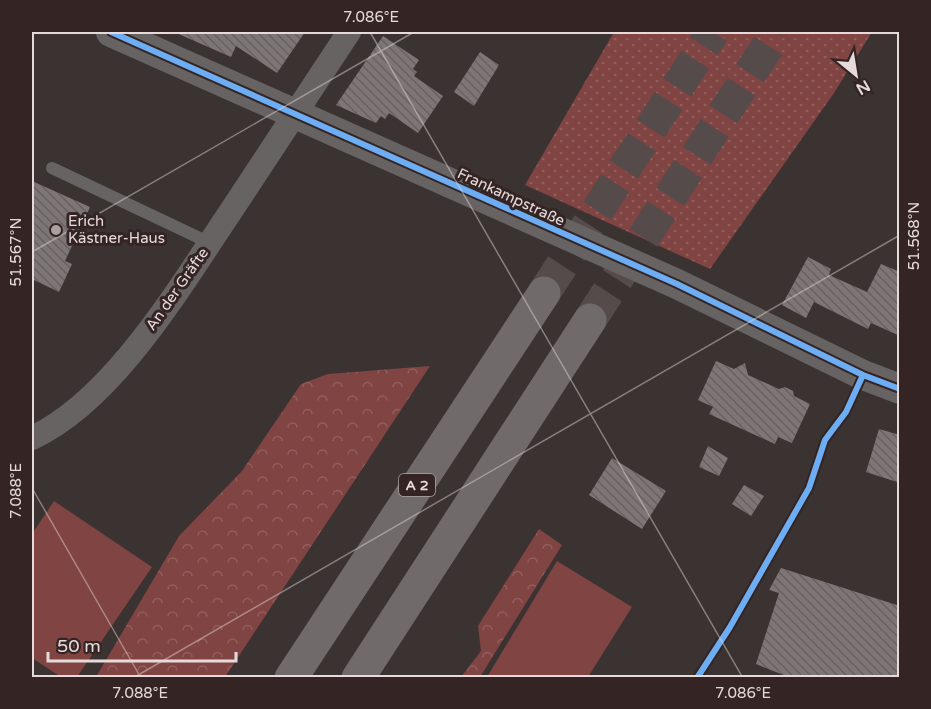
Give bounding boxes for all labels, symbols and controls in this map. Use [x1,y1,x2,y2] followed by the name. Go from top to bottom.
[343,8,399,26] text: 7.086°E
[826,45,886,105] north arrow
[852,75,874,99] text: N
[454,164,568,230] street label: Frankampstraße
[905,202,923,270] text: 51.568°N
[68,212,165,247] place label: Erich Kästner-Haus
[7,217,25,287] text: 51.567°N
[49,223,63,237] marker: Erich Kästner-Haus
[142,244,212,334] street label: An der Gräfte
[7,463,25,519] text: 7.088°E
[399,474,435,496] road number: A 2
[48,625,236,663] scale bar
[57,635,101,657] text: 50 m
[112,684,168,702] text: 7.088°E
[715,684,771,702] text: 7.086°E

